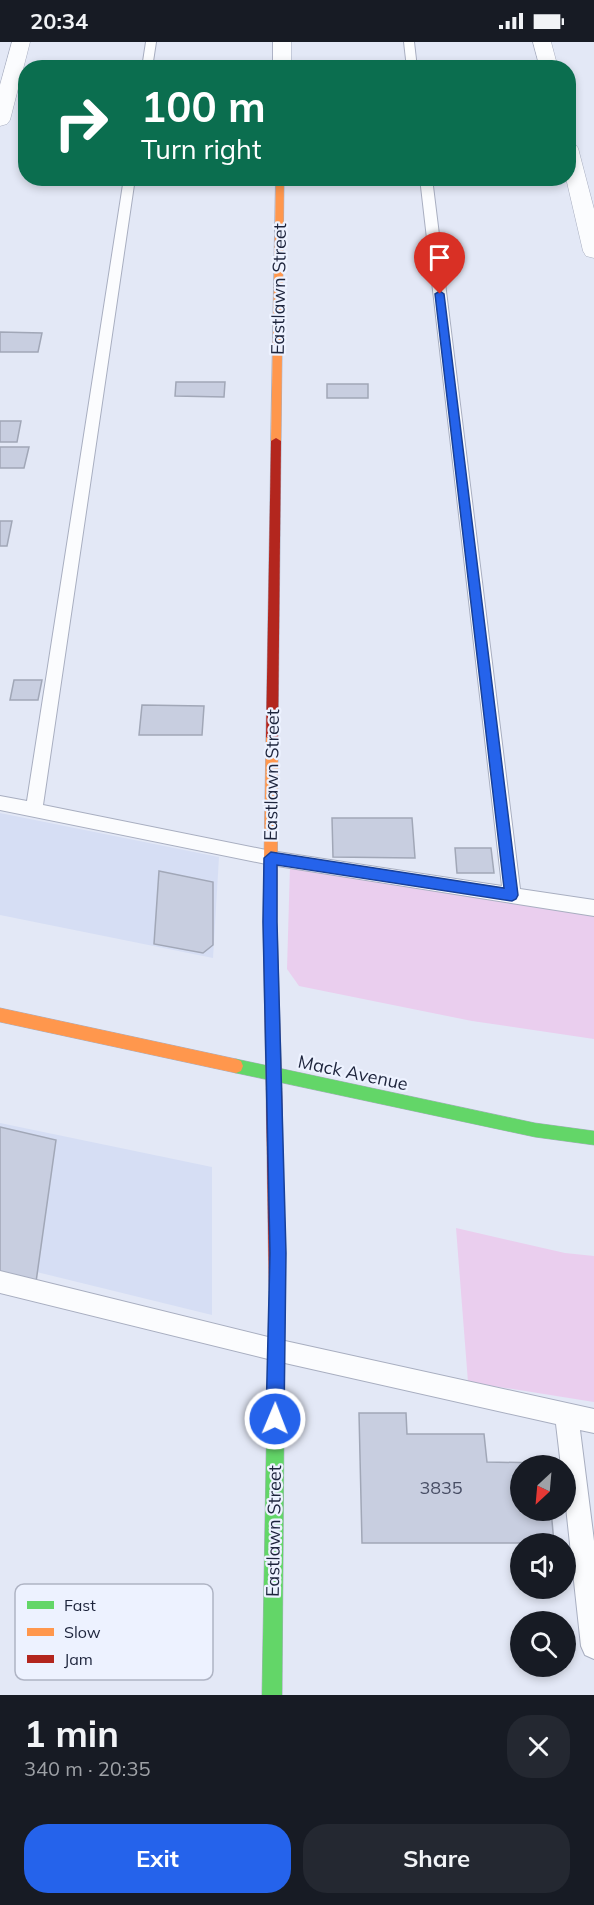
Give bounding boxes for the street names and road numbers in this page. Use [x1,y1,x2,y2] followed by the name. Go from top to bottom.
[266,223,291,355] street label: Eastlawn Street
[259,709,284,841] street label: Eastlawn Street
[296,1050,410,1095] street label: Mack Avenue
[261,1465,286,1597] street label: Eastlawn Street

